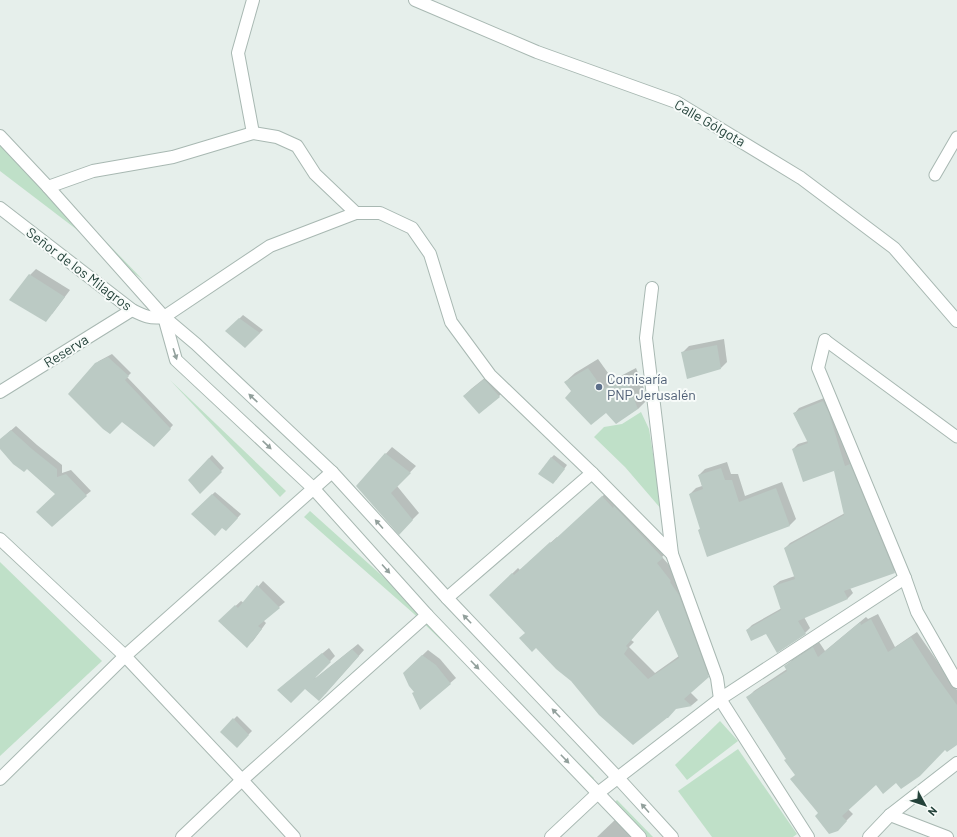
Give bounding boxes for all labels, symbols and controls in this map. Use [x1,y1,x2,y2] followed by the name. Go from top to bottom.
[672,95,749,150] street label: Calle Gólgota
[23,223,136,314] street label: Señor de los Milagros
[40,330,91,371] street label: Reserva
[172,348,178,360] one-way arrow
[607,370,696,403] place label: Comisaría PNP Jerusalén
[594,382,604,392] marker: Comisaría PNP Jerusalén
[248,393,258,403] one-way arrow
[262,440,272,449] one-way arrow
[374,518,383,529] one-way arrow
[382,564,391,575] one-way arrow
[462,614,471,624] one-way arrow
[470,660,480,670] one-way arrow
[552,709,561,718] one-way arrow
[560,754,570,764] one-way arrow
[905,785,945,825] north arrow
[641,803,650,813] one-way arrow
[926,805,940,819] text: N

